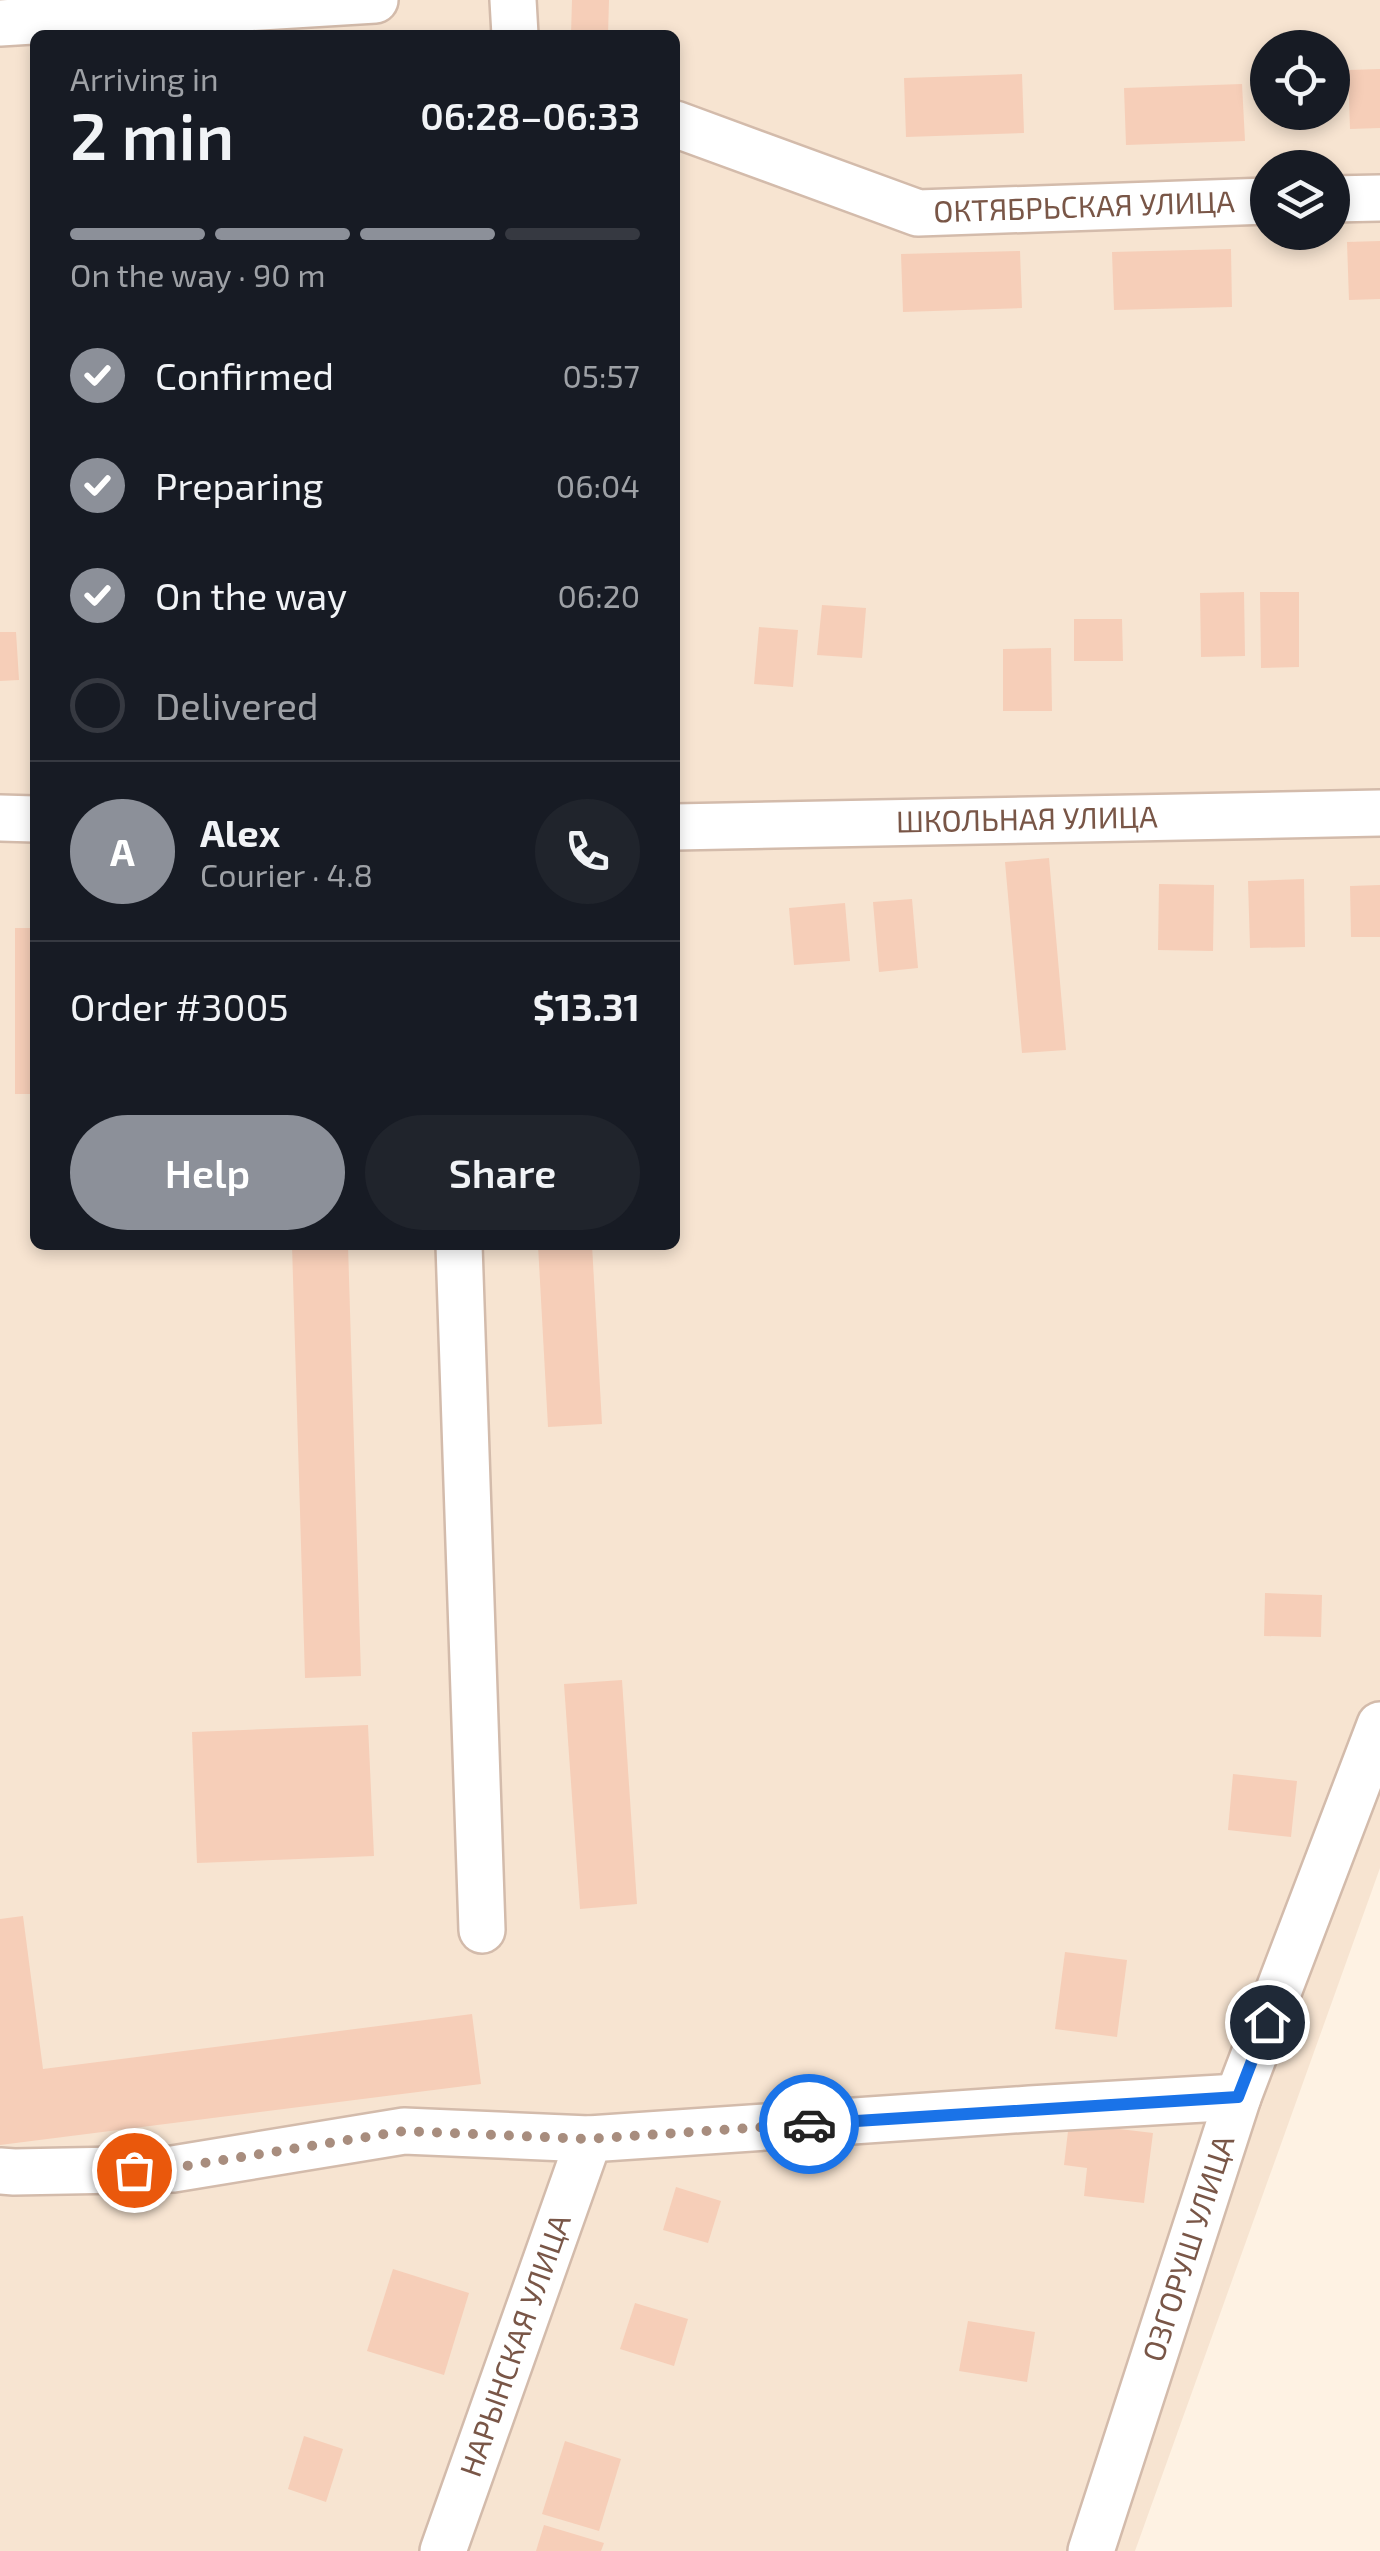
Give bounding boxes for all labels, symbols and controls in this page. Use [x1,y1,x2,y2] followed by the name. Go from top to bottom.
[1250,30,1350,250] map controls
[1250,30,1350,130] button: locate
[70,59,219,97] text: Arriving in
[420,92,640,138] text: 06:28–06:33
[70,95,234,173] text: 2 min
[1250,150,1350,250] button: layers
[933,182,1236,228] street label: ОКТЯБРЬСКАЯ УЛИЦА
[70,255,326,293] text: On the way · 90 m
[70,348,125,403] icon: check
[155,352,334,398] text: Confirmed
[562,356,640,394] text: 05:57
[70,458,125,513] icon: check
[155,462,323,508] text: Preparing
[556,466,640,504] text: 06:04
[70,568,125,623] icon: check
[155,572,347,618] text: On the way
[558,576,640,614] text: 06:20
[155,682,319,728] text: Delivered
[896,797,1158,839] street label: ШКОЛЬНАЯ УЛИЦА
[535,799,640,904] button: phone
[200,809,280,855] text: Alex
[110,828,135,874] text: A
[200,855,373,893] text: Courier · 4.8
[70,983,289,1029] text: Order #3005
[533,983,640,1029] text: $13.31
[70,1115,345,1230] button: Help
[365,1115,640,1230] button: Share
[1225,1980,1310,2065] pin
[1240,1995,1295,2050] icon: home
[759,2074,859,2174] courier
[782,2097,837,2152] icon: car
[92,2128,177,2213] pin
[1134,2130,1241,2366] street label: ОЗГОРУШ УЛИЦА
[107,2143,162,2198] icon: bag
[451,2208,577,2481] street label: НАРЫНСКАЯ УЛИЦА

